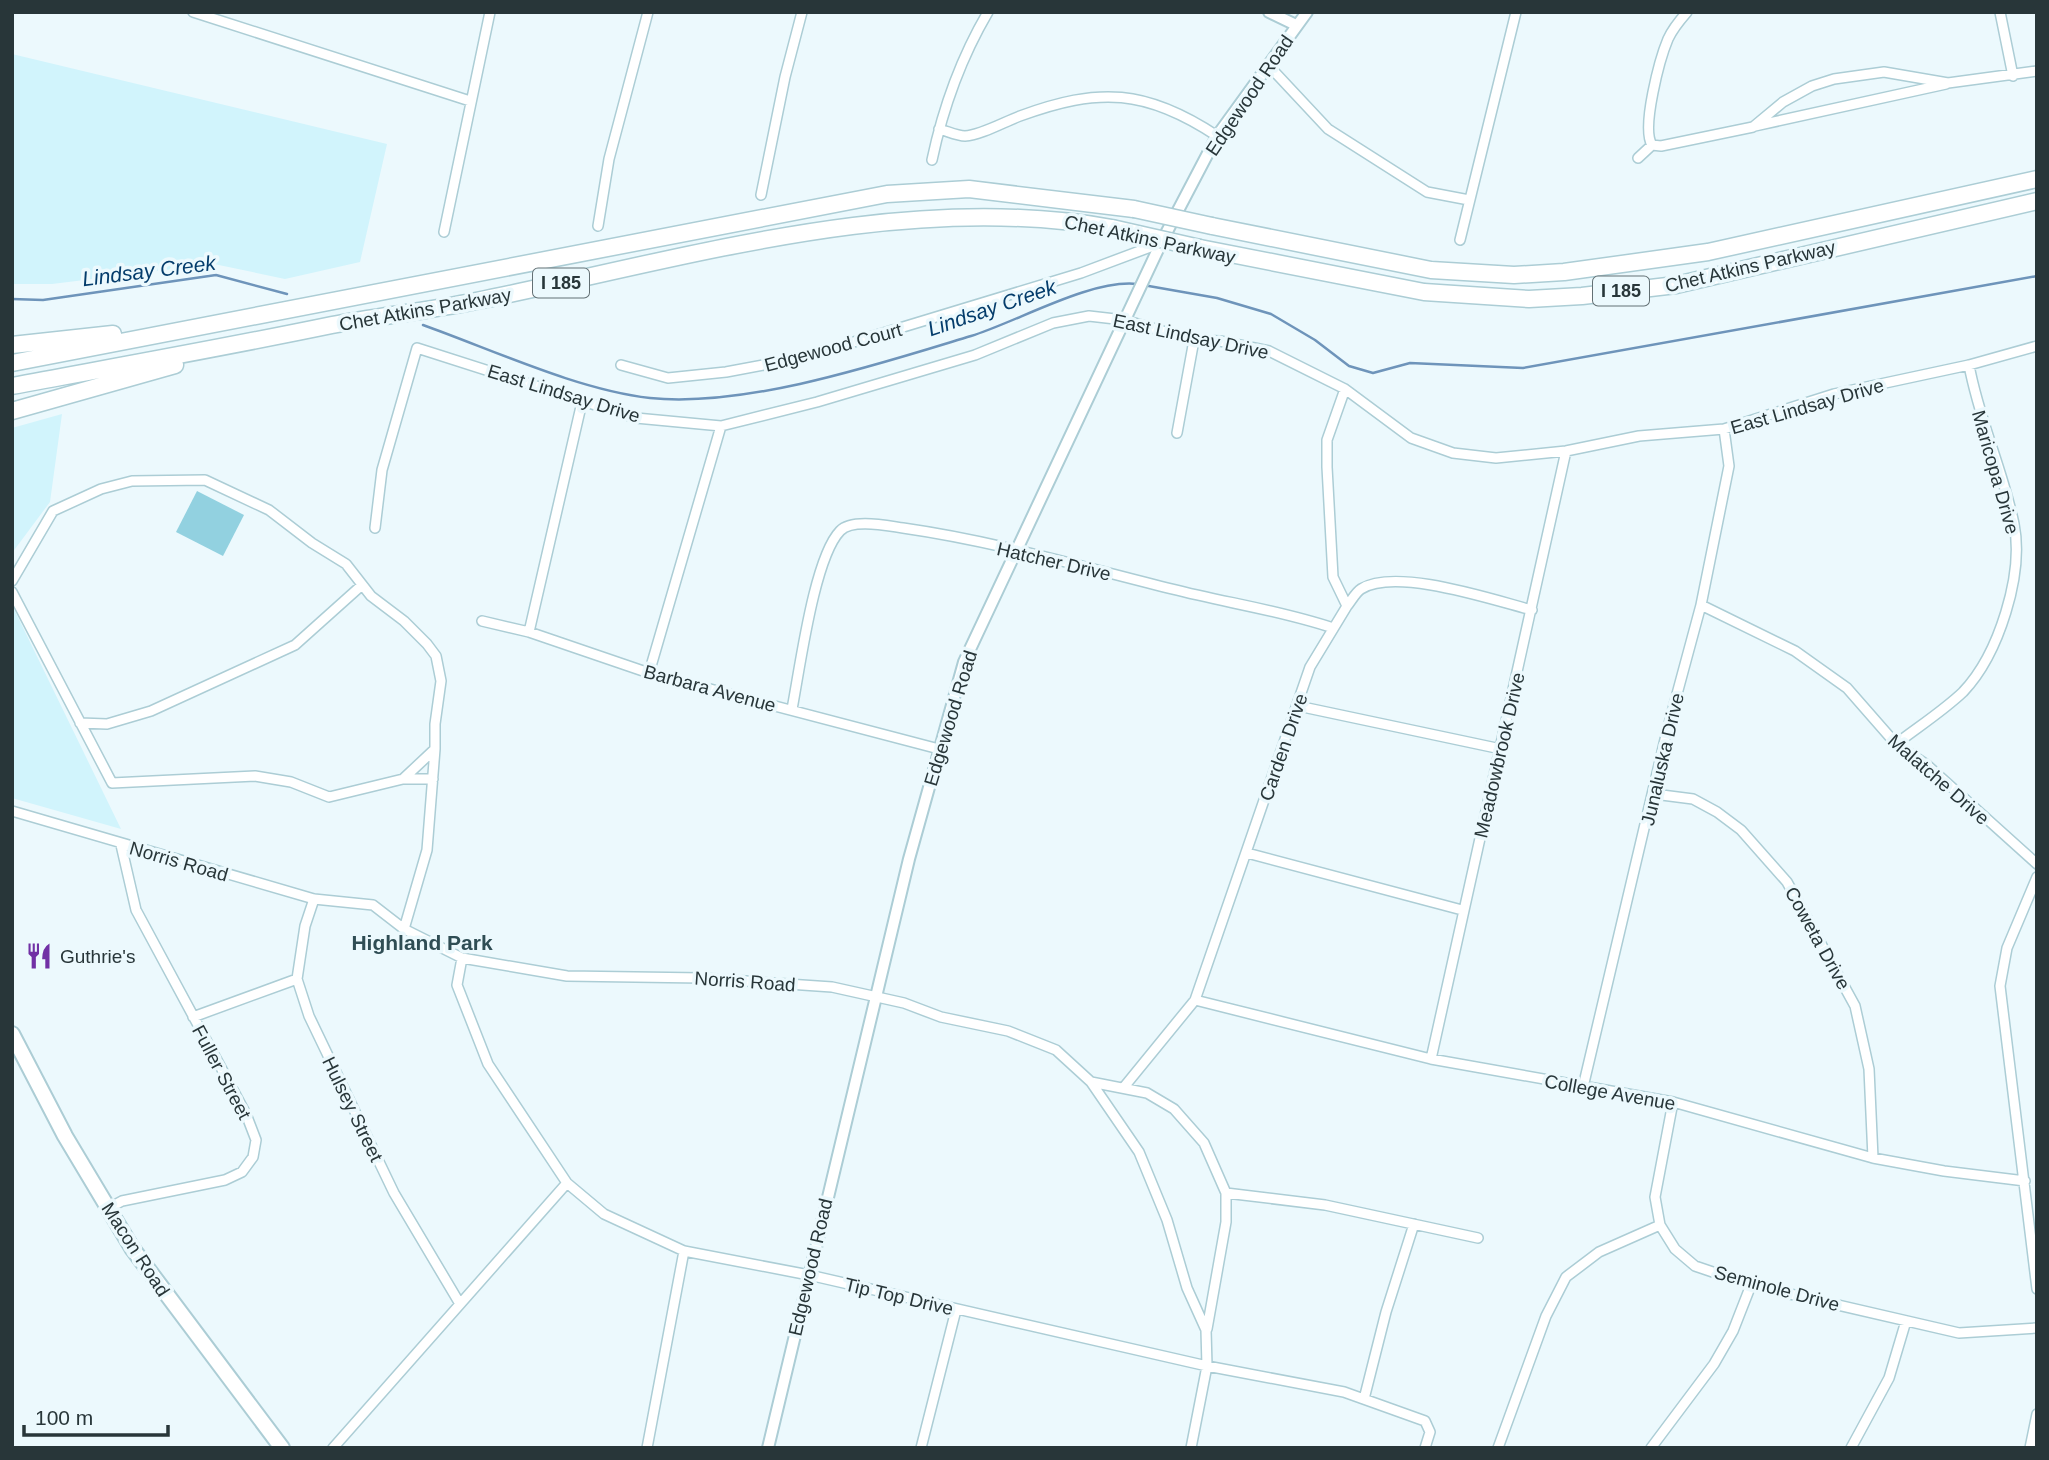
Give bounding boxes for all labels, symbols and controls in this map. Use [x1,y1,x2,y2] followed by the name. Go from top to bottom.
[1201,31,1297,159] street label: Edgewood Road
[1062,211,1238,268] street label: Chet Atkins Parkway
[1663,237,1838,296] street label: Chet Atkins Parkway
[81,251,218,290] water label: Lindsay Creek
[533,268,589,298] road number: I 185
[925,274,1060,340] water label: Lindsay Creek
[1593,276,1649,306] road number: I 185
[337,284,513,335] street label: Chet Atkins Parkway
[1111,310,1271,363] street label: East Lindsay Drive
[762,319,905,376] street label: Edgewood Court
[485,360,643,427] street label: East Lindsay Drive
[1728,375,1886,438] street label: East Lindsay Drive
[1968,408,2023,536] street label: Maricopa Drive
[995,538,1113,585] street label: Hatcher Drive
[920,648,981,788] street label: Edgewood Road
[642,661,778,716] street label: Barbara Avenue
[1470,670,1529,840] street label: Meadowbrook Drive
[1255,691,1312,804] street label: Carden Drive
[1637,691,1688,827] street label: Junaluska Drive
[1884,730,1993,829] street label: Malatche Drive
[127,837,230,886] street label: Norris Road
[1781,883,1854,993] street label: Coweta Drive
[351,931,493,954] district label: Highland Park
[24,941,54,971] restaurant icon: Guthrie's
[60,946,135,967] place label: Guthrie's
[694,967,796,996] street label: Norris Road
[188,1022,255,1123] street label: Fuller Street
[318,1053,387,1166] street label: Hulsey Street
[1543,1071,1677,1114] street label: College Avenue
[784,1196,837,1338] street label: Edgewood Road
[97,1198,174,1300] street label: Macon Road
[1712,1262,1842,1315] street label: Seminole Drive
[843,1274,955,1319] street label: Tip Top Drive
[24,1394,168,1438] scale bar
[35,1406,93,1429] text: 100 m

